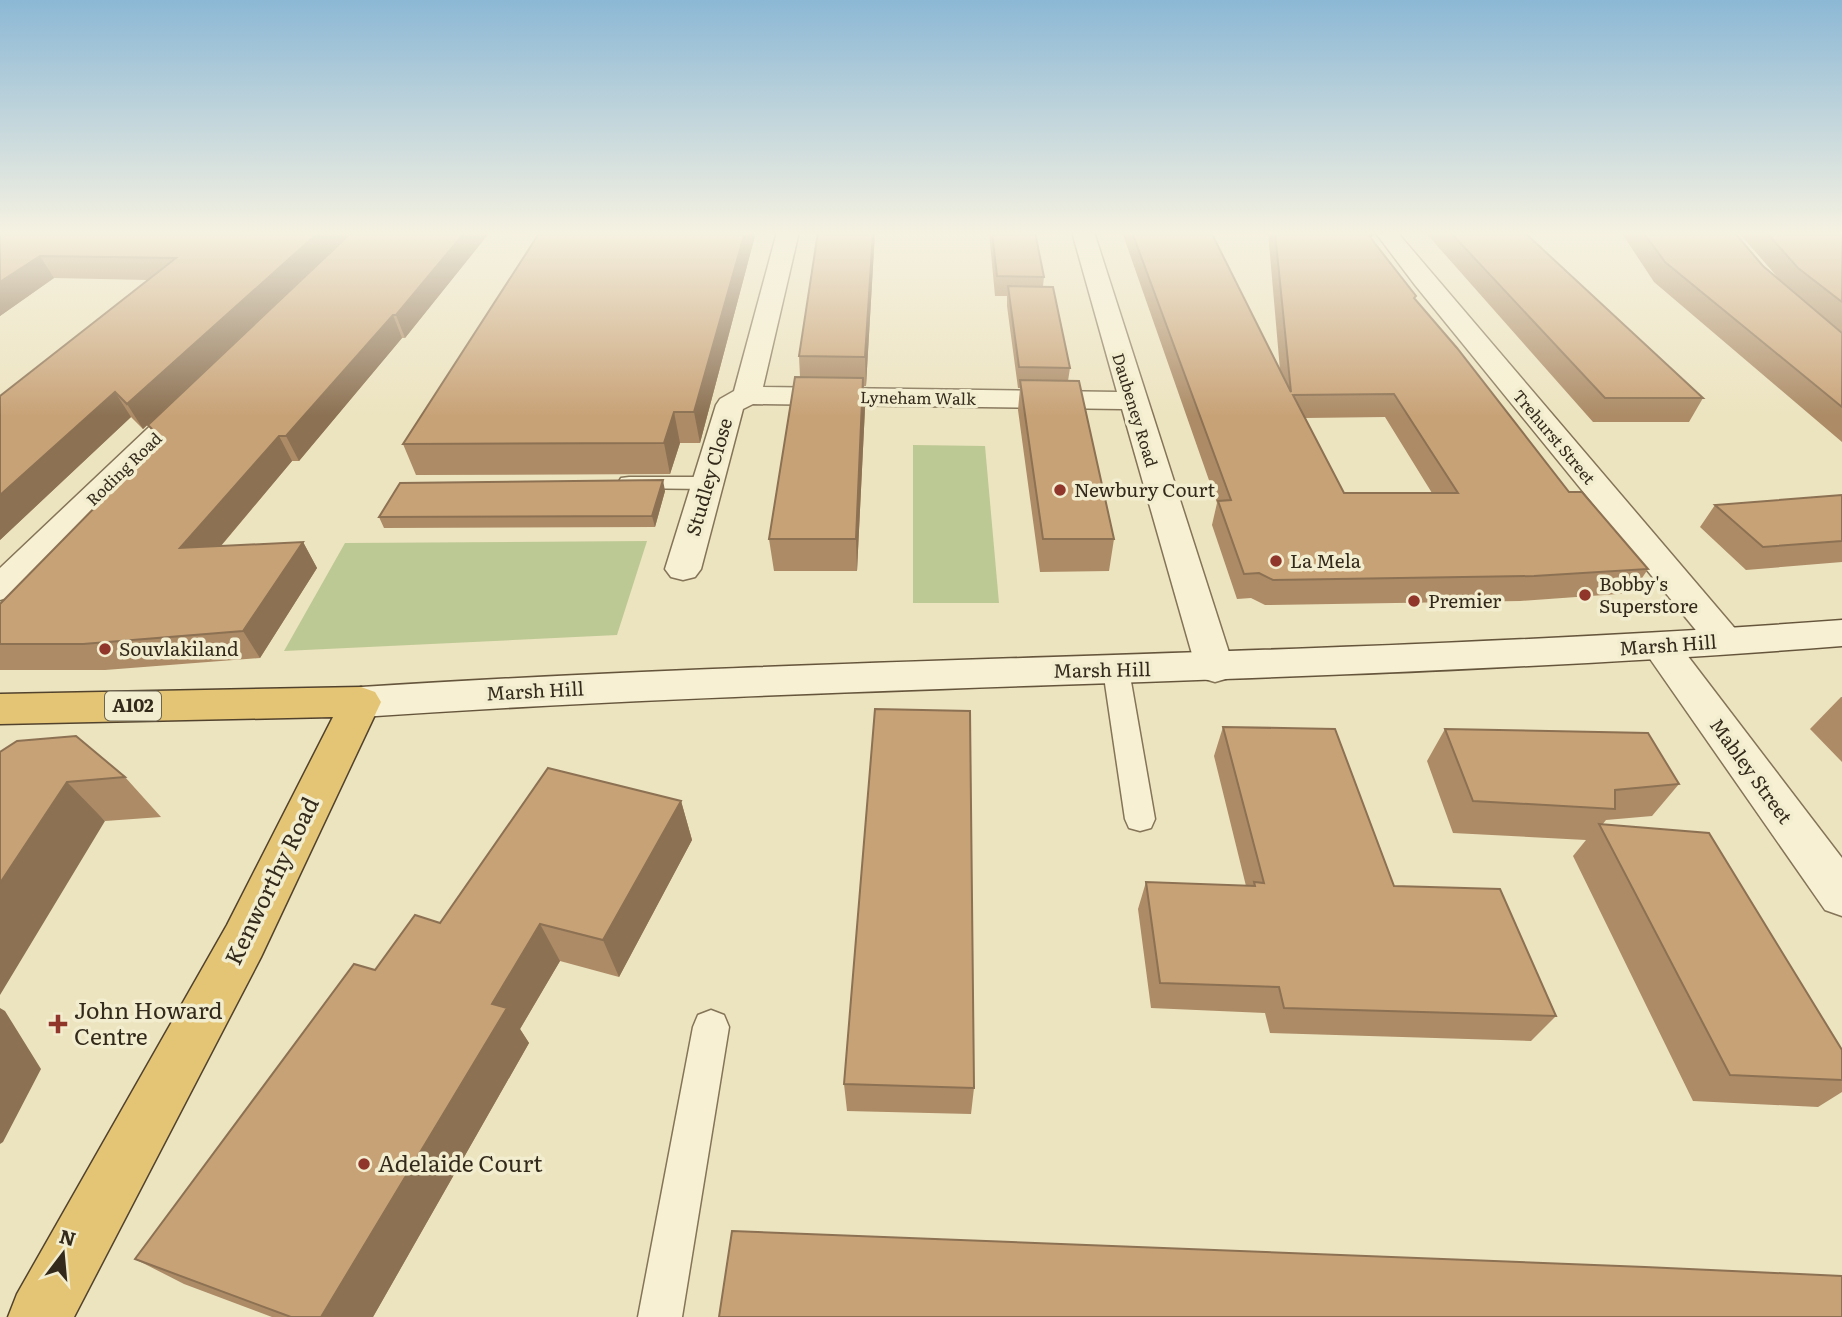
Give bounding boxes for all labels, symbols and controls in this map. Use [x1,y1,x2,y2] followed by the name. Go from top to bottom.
[1107,350,1165,470] street label: Daubeney Road
[860,384,976,410] street label: Lyneham Walk
[1508,384,1602,489] street label: Trehurst Street
[678,414,738,539] street label: Studley Close
[80,426,167,511] street label: Roding Road
[1074,475,1215,503] place label: Newbury Court
[1052,482,1068,498] marker: Newbury Court
[1290,546,1362,574] place label: La Mela
[1268,553,1284,569] marker: La Mela
[1599,569,1698,619] place label: Bobby's Superstore
[1428,586,1501,614] place label: Premier
[1577,587,1593,603] marker: Bobby's Superstore
[1406,593,1422,609] marker: Premier
[1618,627,1718,661] street label: Marsh Hill
[119,634,239,662] place label: Souvlakiland
[97,641,113,657] marker: Souvlakiland
[1053,654,1151,684] street label: Marsh Hill
[485,673,584,707] street label: Marsh Hill
[105,692,161,720] road number: A102
[1704,712,1800,829] street label: Mabley Street
[215,790,326,970] street label: Kenworthy Road
[74,992,223,1052] place label: John Howard Centre
[48,1014,68,1034] marker: John Howard Centre
[378,1145,543,1179] place label: Adelaide Court
[356,1156,372,1172] marker: Adelaide Court
[28,1219,98,1289] north arrow
[56,1221,80,1252] text: N

